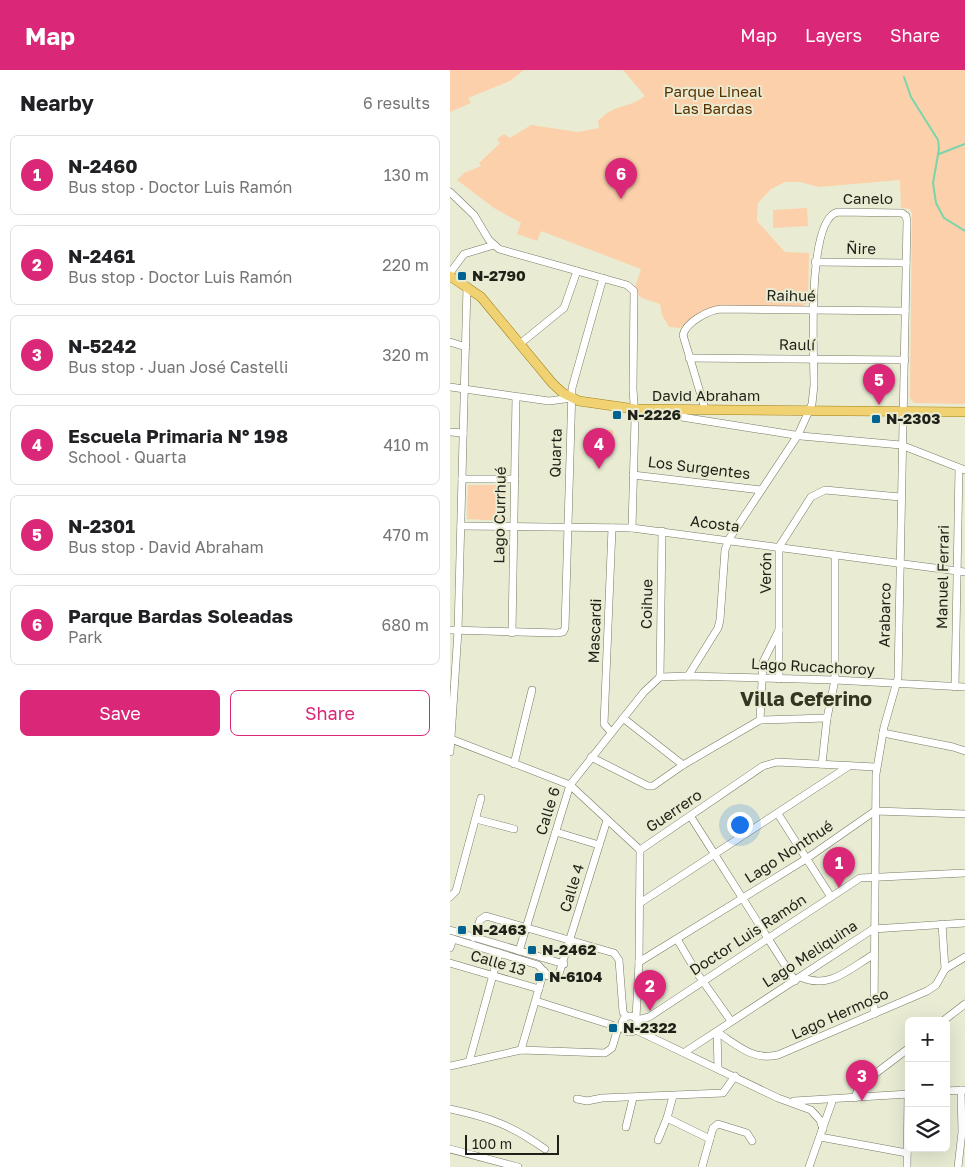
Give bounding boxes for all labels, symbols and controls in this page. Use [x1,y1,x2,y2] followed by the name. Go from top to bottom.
[25,21,75,50] text: Map
[740,24,777,46] text: Map
[805,24,862,46] text: Layers
[890,24,940,46] text: Share
[664,82,762,117] park label: Parque Lineal Las Bardas
[20,90,94,116] text: Nearby
[363,93,430,113] text: 6 results
[68,154,138,177] text: N-2460
[605,158,637,199] pin: 6
[33,165,41,185] text: 1
[384,165,429,185] text: 130 m
[68,177,292,197] text: Bus stop · Doctor Luis Ramón
[843,189,893,207] street label: Canelo
[846,239,876,257] street label: Ñire
[68,244,135,267] text: N-2461
[32,255,42,275] text: 2
[382,255,429,275] text: 220 m
[472,266,526,284] place label: N-2790
[68,267,292,287] text: Bus stop · Doctor Luis Ramón
[456,270,468,282] marker: N-2790
[766,286,816,304] street label: Raihué
[68,334,136,357] text: N-5242
[779,335,816,353] street label: Raulí
[32,345,42,365] text: 3
[382,345,429,365] text: 320 m
[68,357,288,377] text: Bus stop · Juan José Castelli
[863,364,895,405] pin: 5
[652,386,760,404] street label: David Abraham
[627,405,681,423] place label: N-2226
[611,409,623,421] marker: N-2226
[886,409,940,427] place label: N-2303
[870,413,882,425] marker: N-2303
[68,424,288,447] text: Escuela Primaria N° 198
[545,428,565,478] street label: Quarta
[583,428,615,469] pin: 4
[32,435,42,455] text: 4
[383,435,429,455] text: 410 m
[68,447,186,467] text: School · Quarta
[647,452,751,482] street label: Los Surgentes
[489,466,509,564] street label: Lago Currhué
[689,511,741,535] street label: Acosta
[68,514,135,537] text: N-2301
[32,525,42,545] text: 5
[383,525,429,545] text: 470 m
[932,525,952,629] street label: Manuel Ferrari
[68,537,264,557] text: Bus stop · David Abraham
[756,552,774,594] street label: Verón
[637,578,655,629] street label: Coihue
[874,582,894,648] street label: Arabarco
[584,598,604,664] street label: Mascardi
[68,604,293,627] text: Parque Bardas Soleadas
[32,615,42,635] text: 6
[381,615,429,635] text: 680 m
[68,627,103,647] text: Park
[751,654,876,678] street label: Lago Rucachoroy
[740,686,872,710] district label: Villa Ceferino
[20,690,220,736] button: Save
[230,690,430,736] button: Share
[531,784,563,837] street label: Calle 6
[642,785,705,835] street label: Guerrero
[727,812,753,838] your location
[741,816,836,886] street label: Lago Nonthué
[823,847,855,888] pin: 1
[555,861,587,914] street label: Calle 4
[686,890,809,979] street label: Doctor Luis Ramón
[759,916,860,991] street label: Lago Meliquina
[472,920,526,938] place label: N-2463
[456,924,468,936] marker: N-2463
[542,940,596,958] place label: N-2462
[526,944,538,956] marker: N-2462
[469,946,528,978] street label: Calle 13
[549,967,602,985] place label: N-6104
[634,970,666,1011] pin: 2
[533,971,545,983] marker: N-6104
[788,984,891,1043] street label: Lago Hermoso
[905,1017,950,1152] map controls
[905,1017,950,1062] button: +
[623,1018,677,1036] place label: N-2322
[607,1022,619,1034] marker: N-2322
[846,1060,878,1101] pin: 3
[905,1062,950,1107] button: −
[905,1107,950,1152] button: layers
[465,1132,559,1155] scale bar
[472,1135,512,1152] text: 100 m

